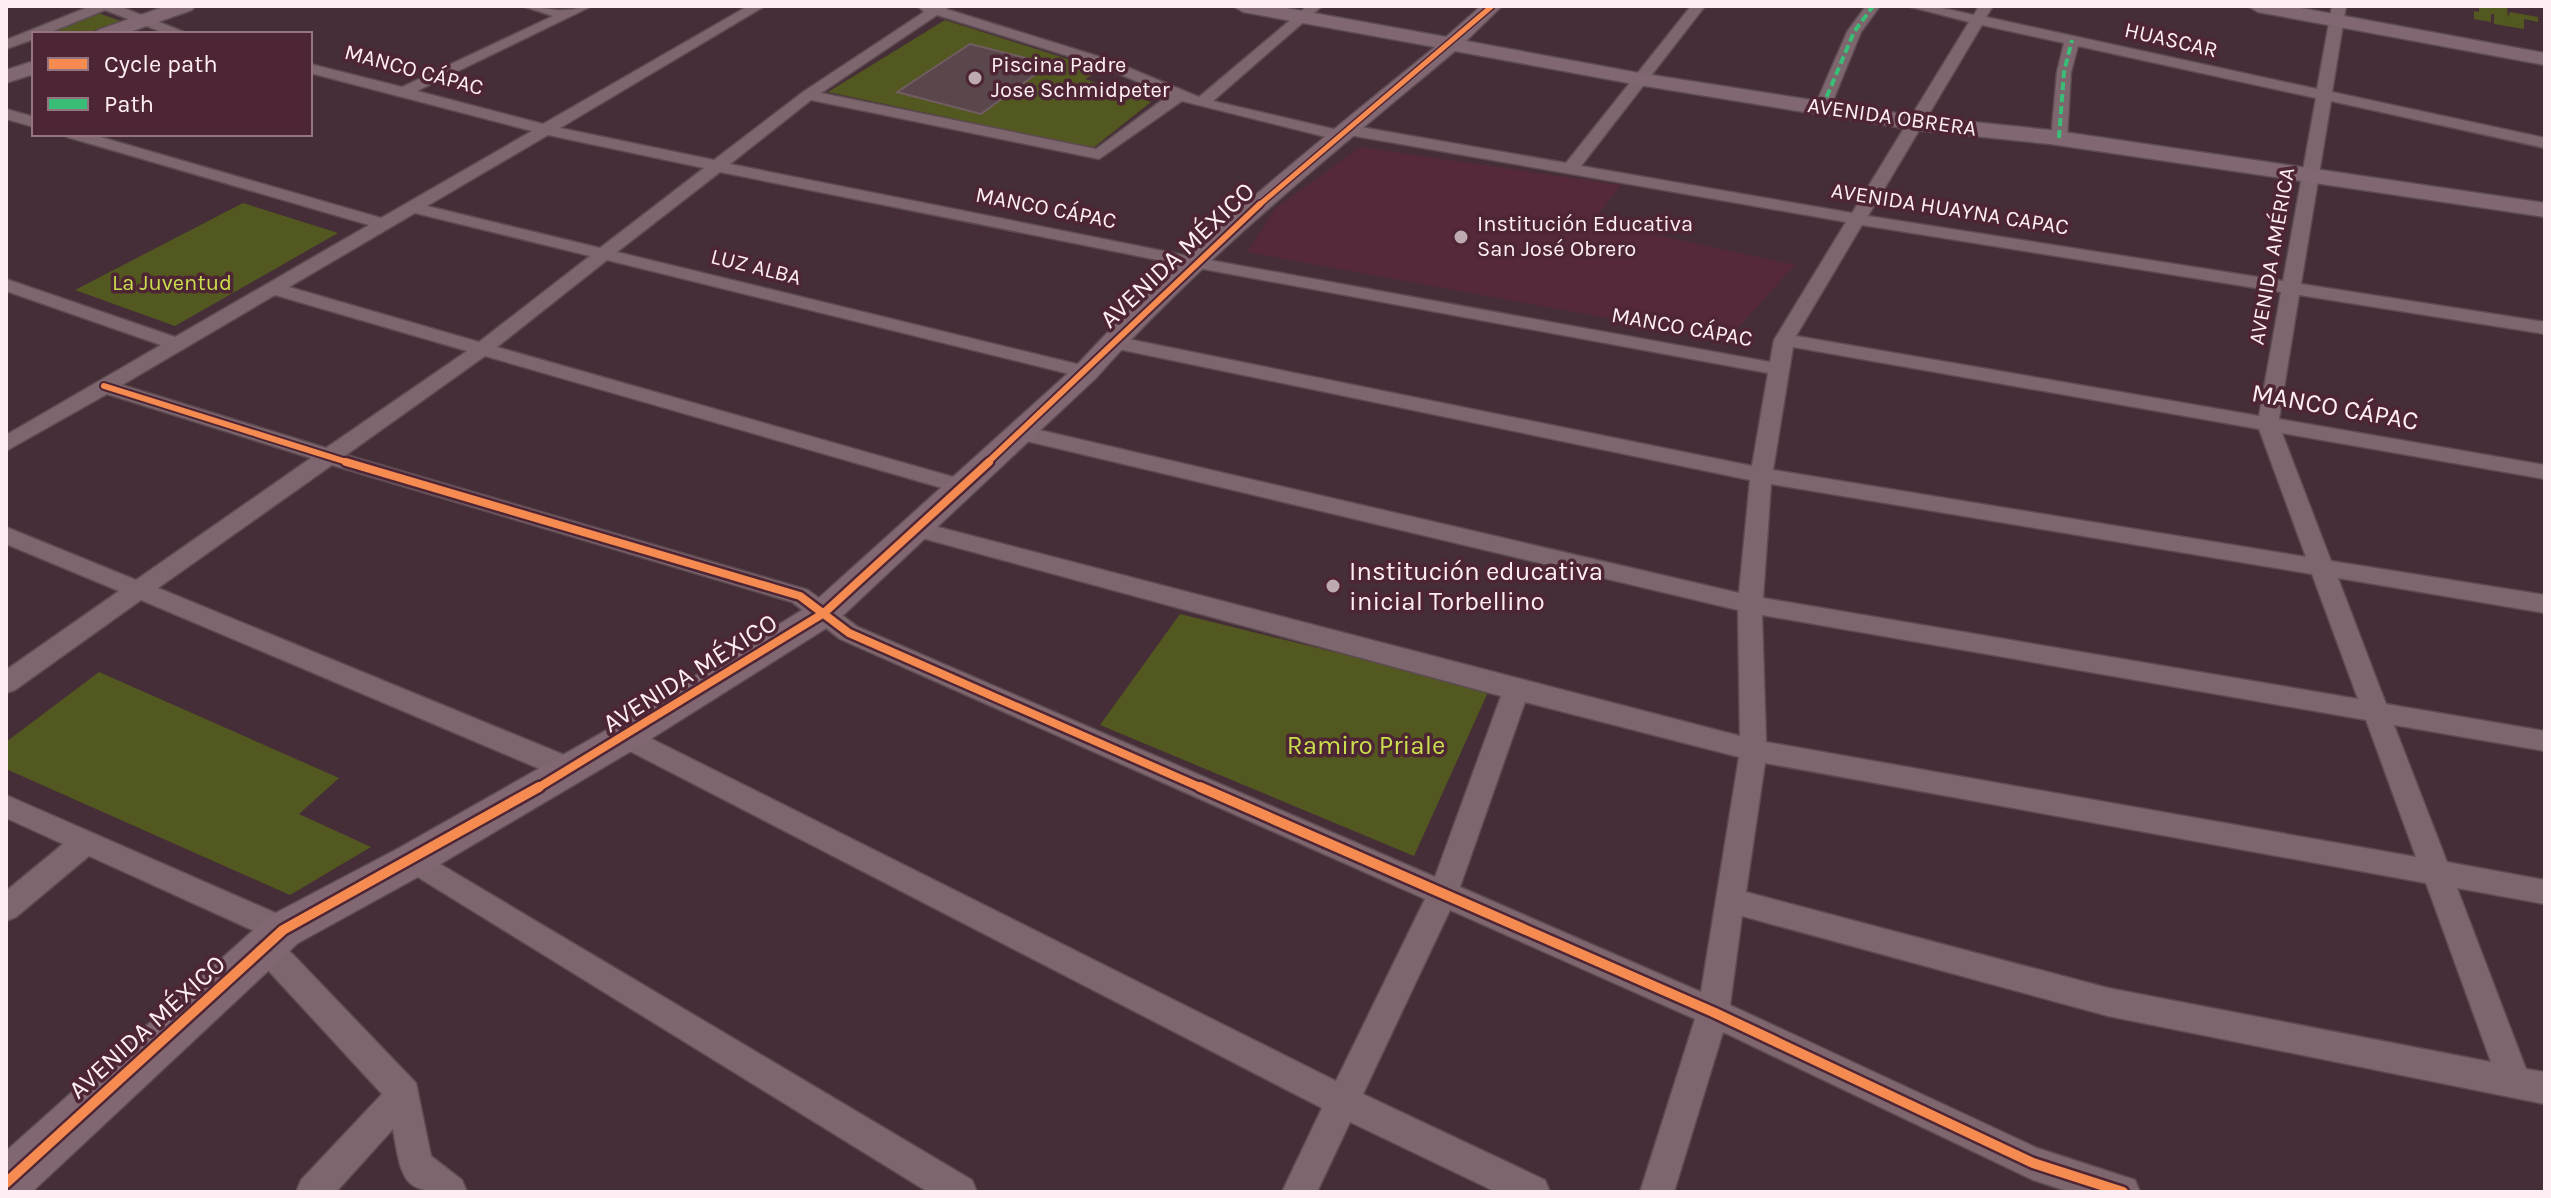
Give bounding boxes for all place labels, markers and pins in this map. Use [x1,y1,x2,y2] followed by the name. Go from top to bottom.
[991,52,1170,103] place label: Piscina Padre Jose Schmidpeter
[966,69,984,87] marker: Piscina Padre Jose Schmidpeter
[1477,211,1693,262] place label: Institución Educativa San José Obrero
[1452,228,1470,246] marker: Institución Educativa San José Obrero
[1349,556,1603,617] place label: Institución educativa inicial Torbellino
[1324,577,1342,595] marker: Institución educativa inicial Torbellino

